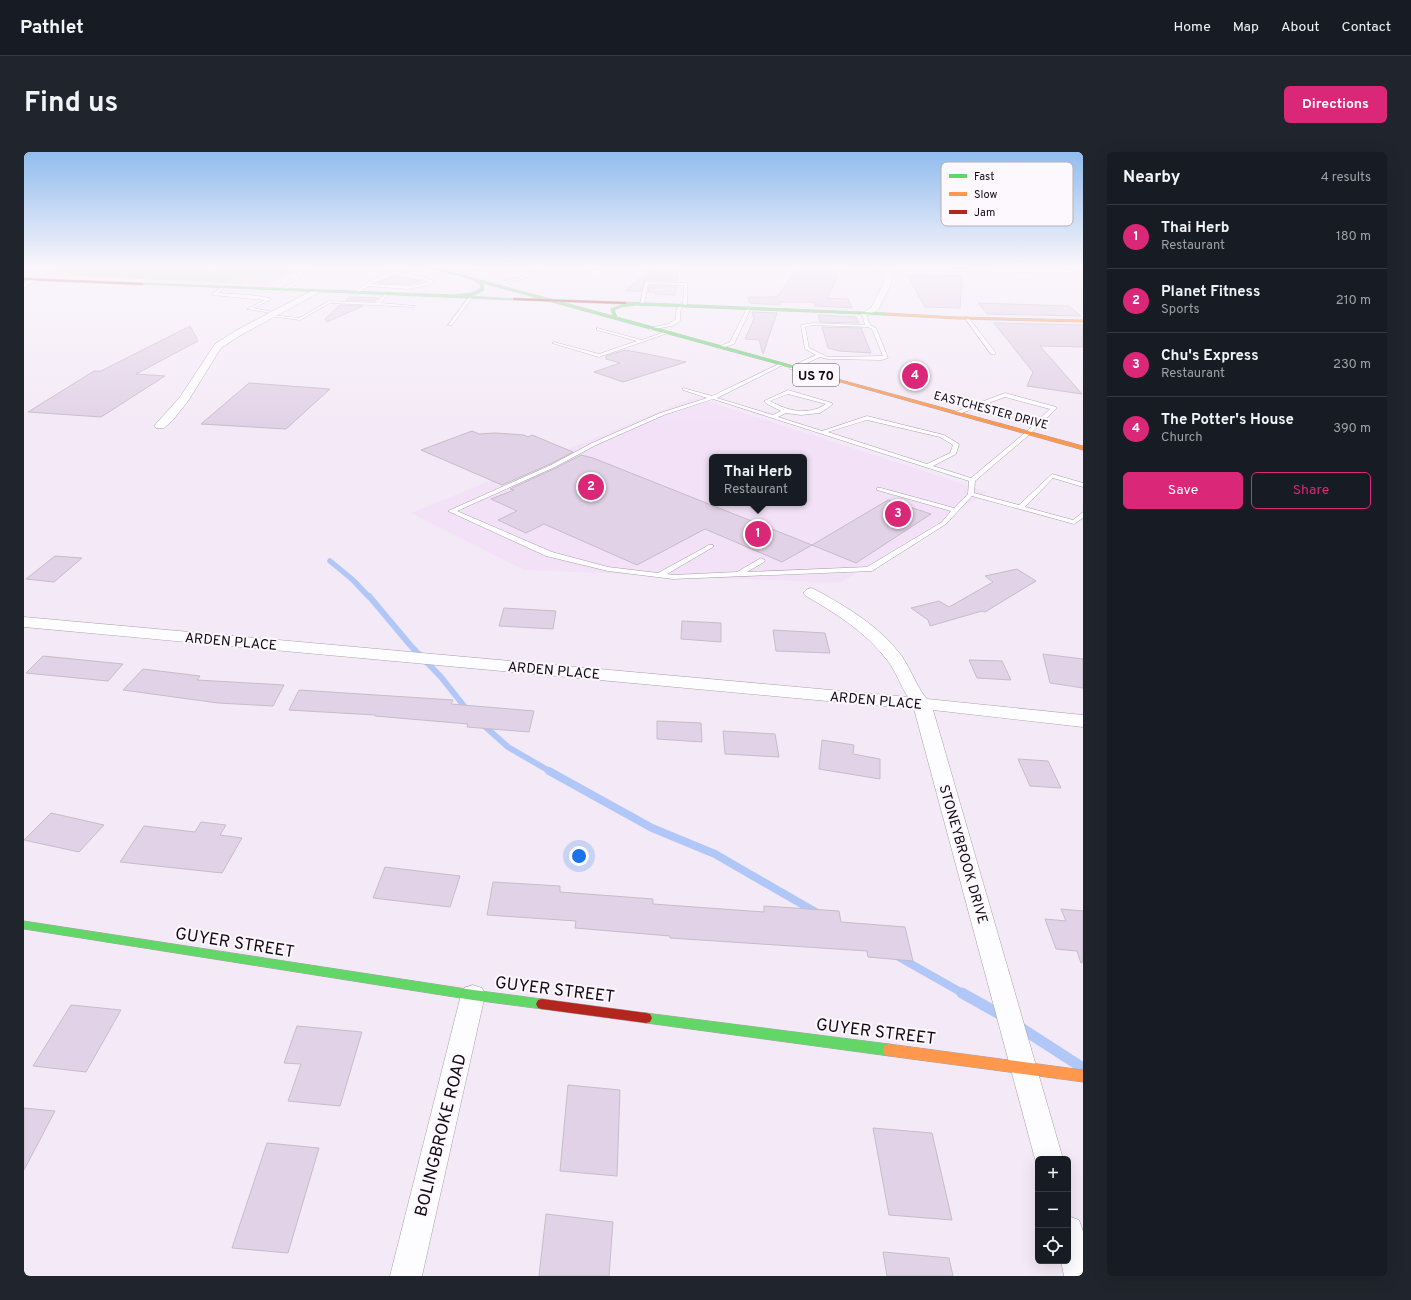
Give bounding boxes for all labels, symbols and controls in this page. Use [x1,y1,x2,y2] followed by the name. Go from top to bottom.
[20,16,84,40] text: Pathlet
[1174,19,1211,36] text: Home
[1233,19,1259,36] text: Map
[1281,19,1320,36] text: About
[1342,19,1391,36] text: Contact
[24,86,118,122] text: Find us
[1284,86,1387,123] button: Directions
[941,162,1073,226] legend
[1123,167,1180,189] text: Nearby
[974,170,994,184] text: Fast
[1321,170,1371,186] text: 4 results
[974,188,997,202] text: Slow
[974,206,995,220] text: Jam
[1161,219,1229,238] text: Thai Herb
[1133,229,1139,245] text: 1
[1336,229,1371,245] text: 180 m
[1161,238,1225,254] text: Restaurant
[1161,283,1260,302] text: Planet Fitness
[1132,293,1140,309] text: 2
[1336,293,1371,309] text: 210 m
[1161,302,1200,318] text: Sports
[1161,347,1259,366] text: Chu's Express
[1132,357,1140,373] text: 3
[1333,357,1371,373] text: 230 m
[902,361,928,391] pin: 4
[793,364,839,386] road number: US 70
[1161,366,1225,382] text: Restaurant
[932,388,1050,434] street label: EASTCHESTER DRIVE
[1161,411,1294,430] text: The Potter's House
[1132,421,1140,437] text: 4
[1333,421,1371,437] text: 390 m
[1161,430,1203,446] text: Church
[709,454,807,506] popup
[724,463,792,482] text: Thai Herb
[578,472,604,502] pin: 2
[1123,472,1243,509] button: Save
[1251,472,1371,509] button: Share
[724,482,788,498] text: Restaurant
[885,499,911,529] pin: 3
[745,519,771,549] pin: 1
[184,630,278,655] street label: ARDEN PLACE
[507,659,601,684] street label: ARDEN PLACE
[829,689,923,714] street label: ARDEN PLACE
[935,783,991,926] street label: STONEYBROOK DRIVE
[569,846,589,866] your location
[173,924,296,964] street label: GUYER STREET
[494,973,616,1009] street label: GUYER STREET
[815,1015,937,1051] street label: GUYER STREET
[411,1052,473,1219] street label: BOLINGBROKE ROAD
[1035,1156,1071,1264] map controls
[1035,1156,1071,1192] button: +
[1035,1192,1071,1228] button: −
[1035,1228,1071,1264] button: locate

